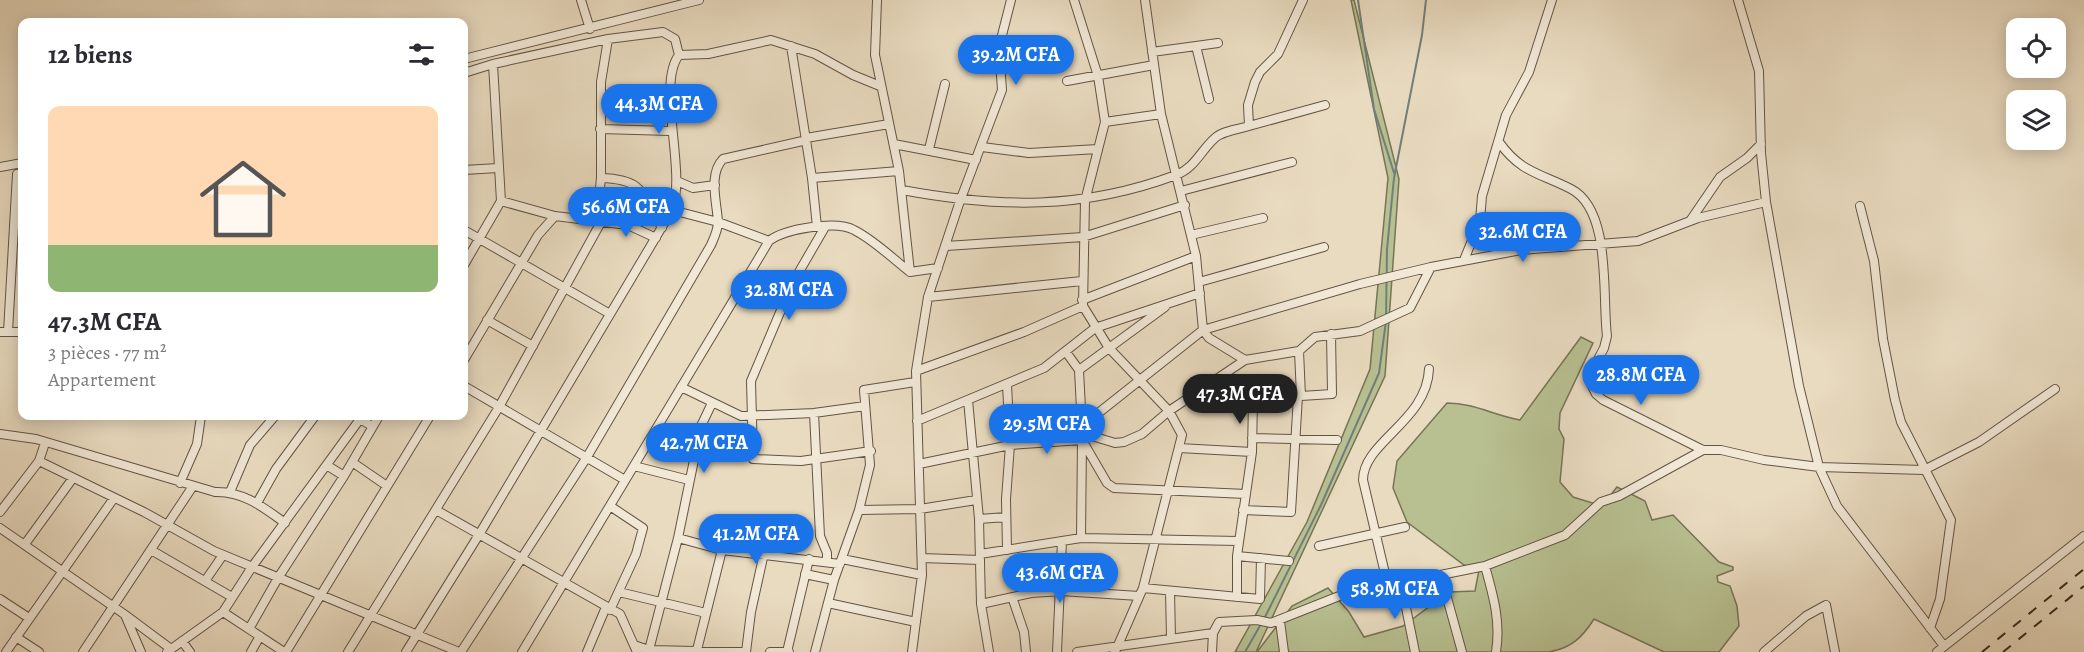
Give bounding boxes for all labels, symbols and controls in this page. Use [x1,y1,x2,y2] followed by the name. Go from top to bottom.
[2006,18,2066,150] map controls
[2006,18,2066,78] button: locate
[947,35,1085,86] pin: 39.2M CFA
[48,37,133,72] text: 12 biens
[405,38,438,71] icon: filters
[972,41,1060,68] text: 39.2M CFA
[590,84,728,135] pin: 44.3M CFA
[615,90,703,117] text: 44.3M CFA
[2006,90,2066,150] button: layers
[189,145,297,253] icon: home
[557,187,695,238] pin: 56.6M CFA
[582,193,670,220] text: 56.6M CFA
[1454,212,1592,263] pin: 32.6M CFA
[1479,218,1567,245] text: 32.6M CFA
[720,270,858,321] pin: 32.8M CFA
[745,276,833,303] text: 32.8M CFA
[48,304,161,339] text: 47.3M CFA
[48,339,166,366] text: 3 pièces · 77 m²
[1572,355,1710,406] pin: 28.8M CFA
[1596,361,1686,388] text: 28.8M CFA
[48,366,156,393] text: Appartement
[1171,374,1309,425] pin: 47.3M CFA
[1196,380,1284,407] text: 47.3M CFA
[978,404,1116,455] pin: 29.5M CFA
[1003,410,1091,437] text: 29.5M CFA
[635,423,773,474] pin: 42.7M CFA
[660,429,748,456] text: 42.7M CFA
[687,514,825,565] pin: 41.2M CFA
[713,520,799,547] text: 41.2M CFA
[991,553,1129,604] pin: 43.6M CFA
[1016,559,1104,586] text: 43.6M CFA
[1326,569,1464,620] pin: 58.9M CFA
[1351,575,1439,602] text: 58.9M CFA

